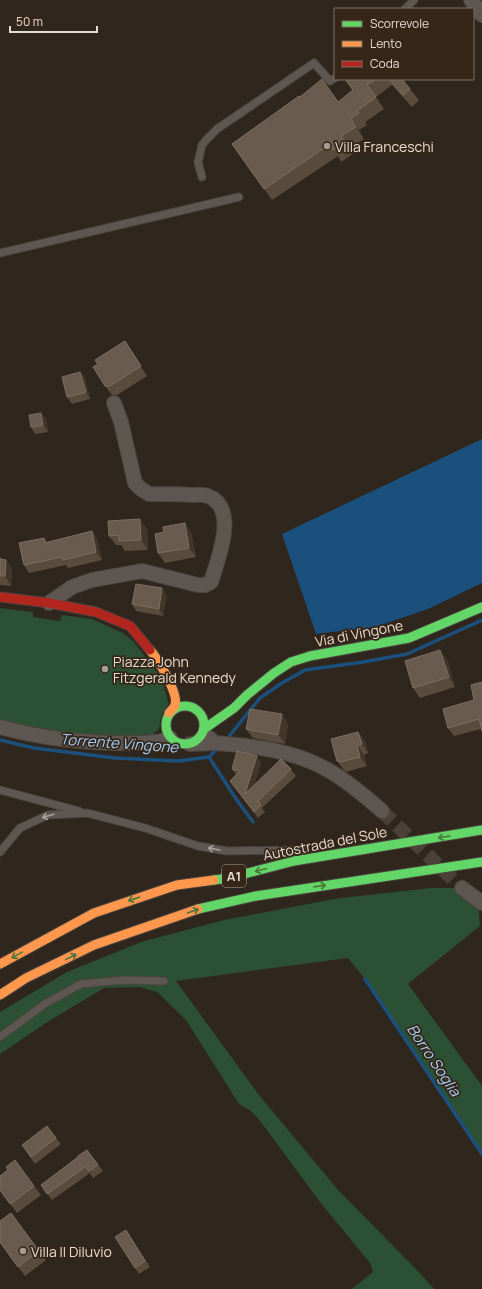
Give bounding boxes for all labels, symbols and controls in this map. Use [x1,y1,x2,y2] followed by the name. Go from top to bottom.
[10,8,97,34] scale bar
[334,8,474,80] legend
[16,13,43,30] text: 50 m
[370,15,429,32] text: Scorrevole
[370,35,402,52] text: Lento
[370,55,399,72] text: Coda
[335,137,434,156] place label: Villa Franceschi
[322,141,332,151] marker: Villa Franceschi
[313,615,405,651] street label: Via di Vingone
[113,652,237,687] place label: Piazza John Fitzgerald Kennedy
[100,664,110,674] marker: Piazza John Fitzgerald Kennedy
[59,728,180,758] water label: Torrente Vingone
[41,813,54,820] one-way arrow
[261,822,389,864] street label: Autostrada del Sole
[437,833,450,841] one-way arrow
[208,845,221,853] one-way arrow
[222,865,246,887] road number: A1
[254,866,267,874] one-way arrow
[313,882,326,890] one-way arrow
[128,896,141,903] one-way arrow
[186,907,199,914] one-way arrow
[11,951,23,959] one-way arrow
[65,952,77,960] one-way arrow
[402,1020,466,1101] water label: Borro Soglia
[31,1242,112,1261] place label: Villa Il Diluvio
[18,1246,28,1256] marker: Villa Il Diluvio

